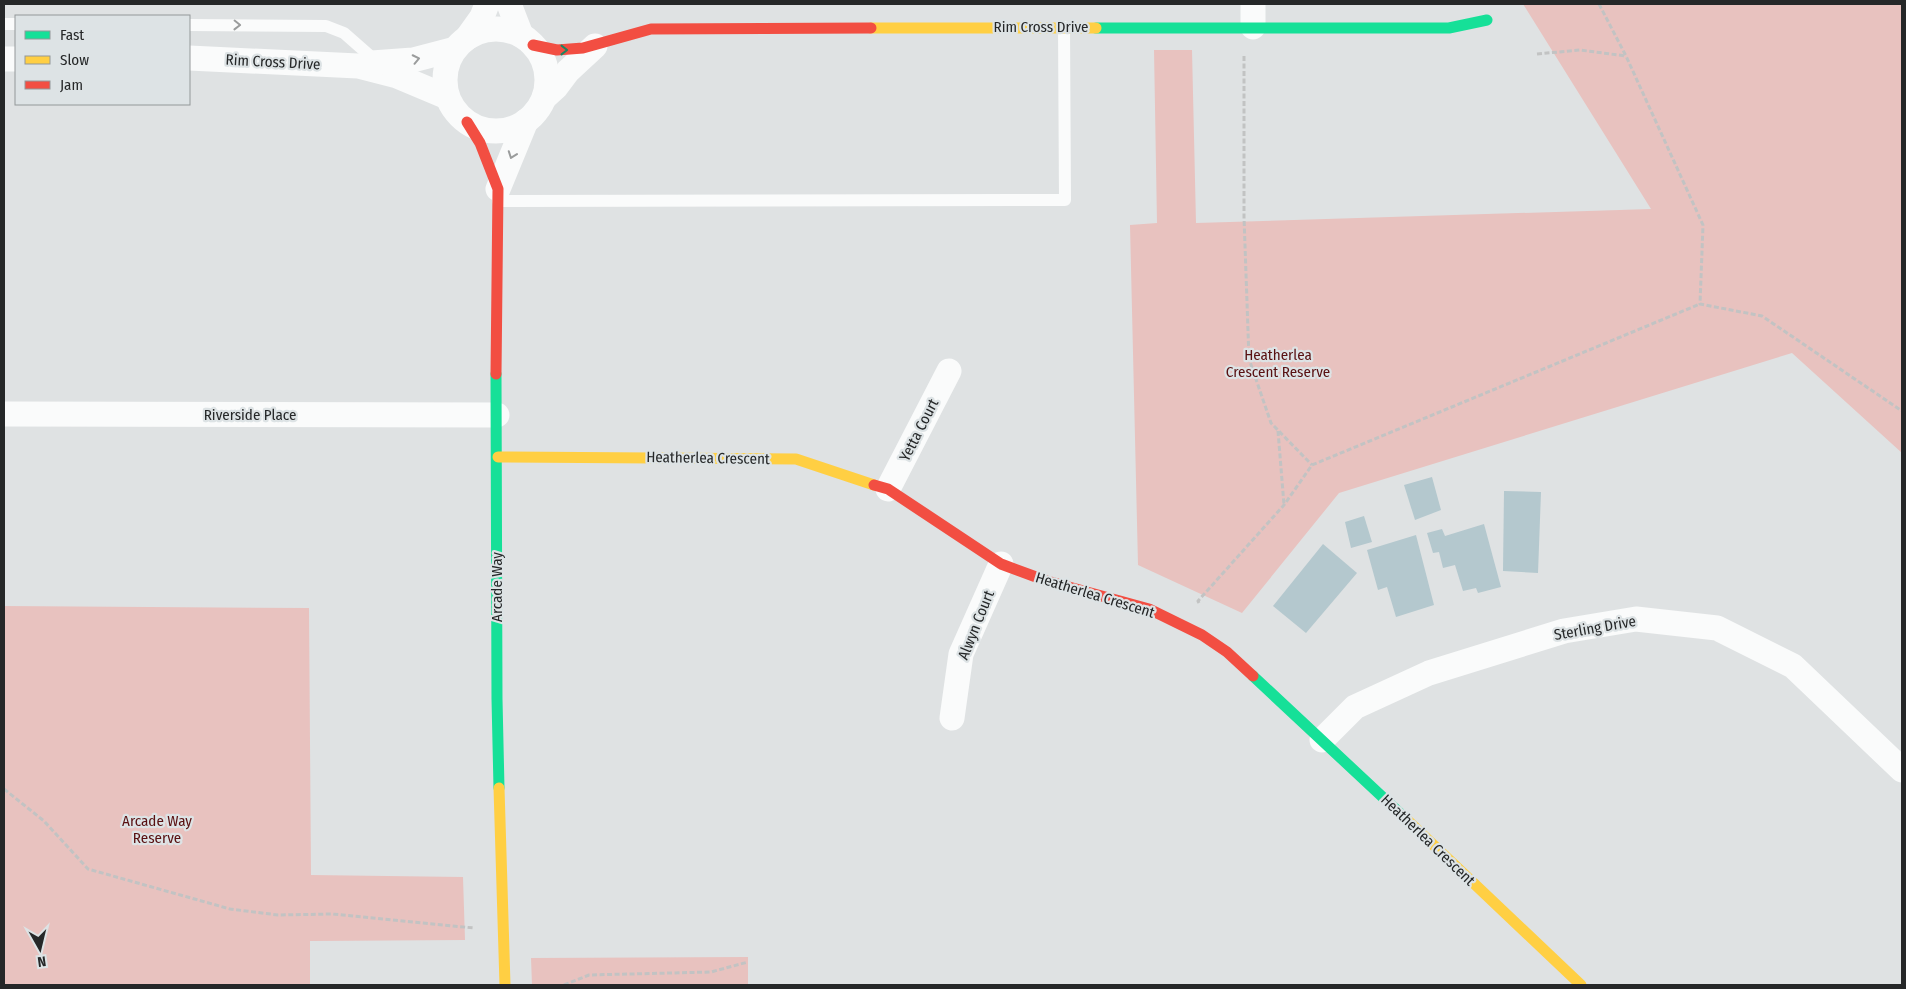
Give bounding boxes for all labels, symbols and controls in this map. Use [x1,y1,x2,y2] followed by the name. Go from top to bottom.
[15,15,190,105] legend
[993,18,1089,36] street label: Rim Cross Drive
[234,20,242,30] one-way arrow
[60,26,84,44] text: Fast
[561,44,569,55] one-way arrow
[60,51,89,69] text: Slow
[225,51,321,73] street label: Rim Cross Drive
[412,54,421,65] one-way arrow
[60,76,83,94] text: Jam
[508,150,518,159] one-way arrow
[1226,346,1330,381] park label: Heatherlea Crescent Reserve
[896,396,942,464] street label: Yetta Court
[204,406,296,424] street label: Riverside Place
[646,448,770,468] street label: Heatherlea Crescent
[488,552,506,622] street label: Arcade Way
[1033,568,1157,622] street label: Heatherlea Crescent
[954,588,998,662] street label: Alwyn Court
[1553,612,1637,644] street label: Sterling Drive
[1377,791,1479,889] street label: Heatherlea Crescent
[122,812,192,847] park label: Arcade Way Reserve
[15,924,65,974] north arrow
[36,952,47,970] text: N

